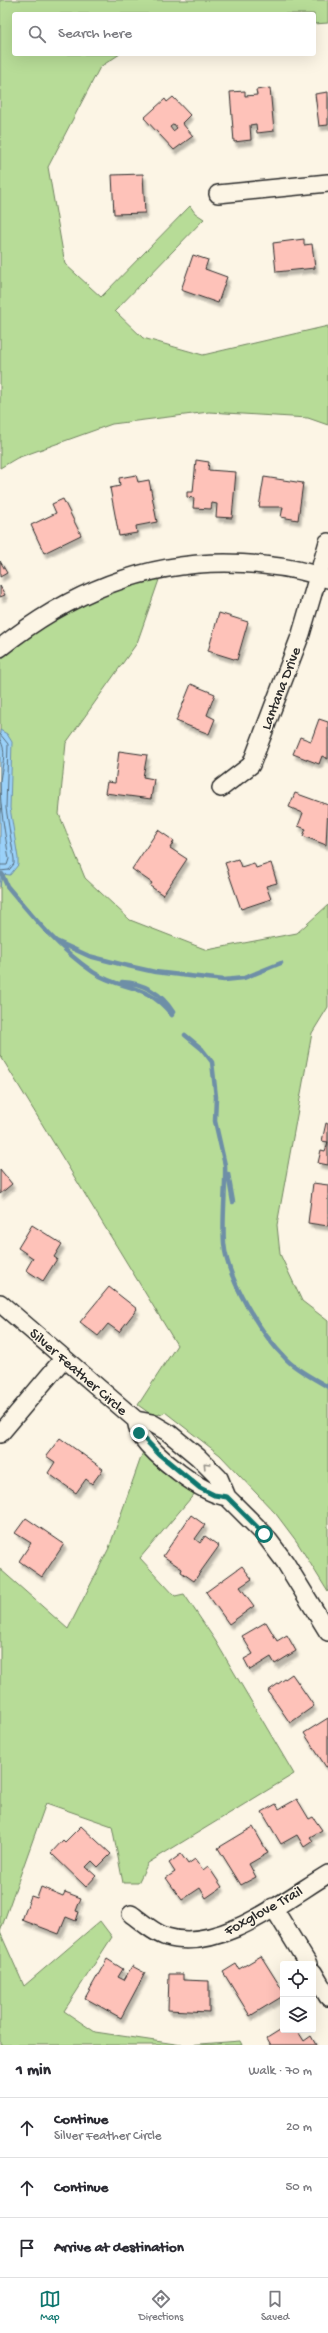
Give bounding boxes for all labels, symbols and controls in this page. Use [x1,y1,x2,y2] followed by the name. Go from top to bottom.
[12,12,316,56] search box
[26,23,48,45] icon: search
[58,25,132,43] text: Search here
[258,645,306,733] street label: Lantana Drive
[25,1325,131,1420] street label: Silver Feather Circle
[130,1424,148,1442] route end
[203,1462,211,1470] one-way arrow
[255,1525,273,1543] route start
[221,1883,306,1941] street label: Foxglove Trail
[280,1961,316,2033] map controls
[280,1961,316,1997] button: locate
[280,1997,316,2033] button: layers
[16,2061,51,2081] text: 1 min
[248,2064,312,2079] text: Walk · 70 m
[54,2111,108,2129] text: Continue
[16,2117,38,2139] icon: ahead
[286,2120,312,2135] text: 20 m
[54,2129,162,2144] text: Silver Feather Circle
[16,2177,38,2199] icon: ahead
[54,2179,108,2197] text: Continue
[285,2180,312,2195] text: 50 m
[16,2237,38,2259] icon: arrive
[54,2239,184,2257] text: Arrive at destination
[39,2288,61,2324] tab: Map
[139,2288,183,2324] tab: Directions
[261,2288,289,2324] tab: Saved

